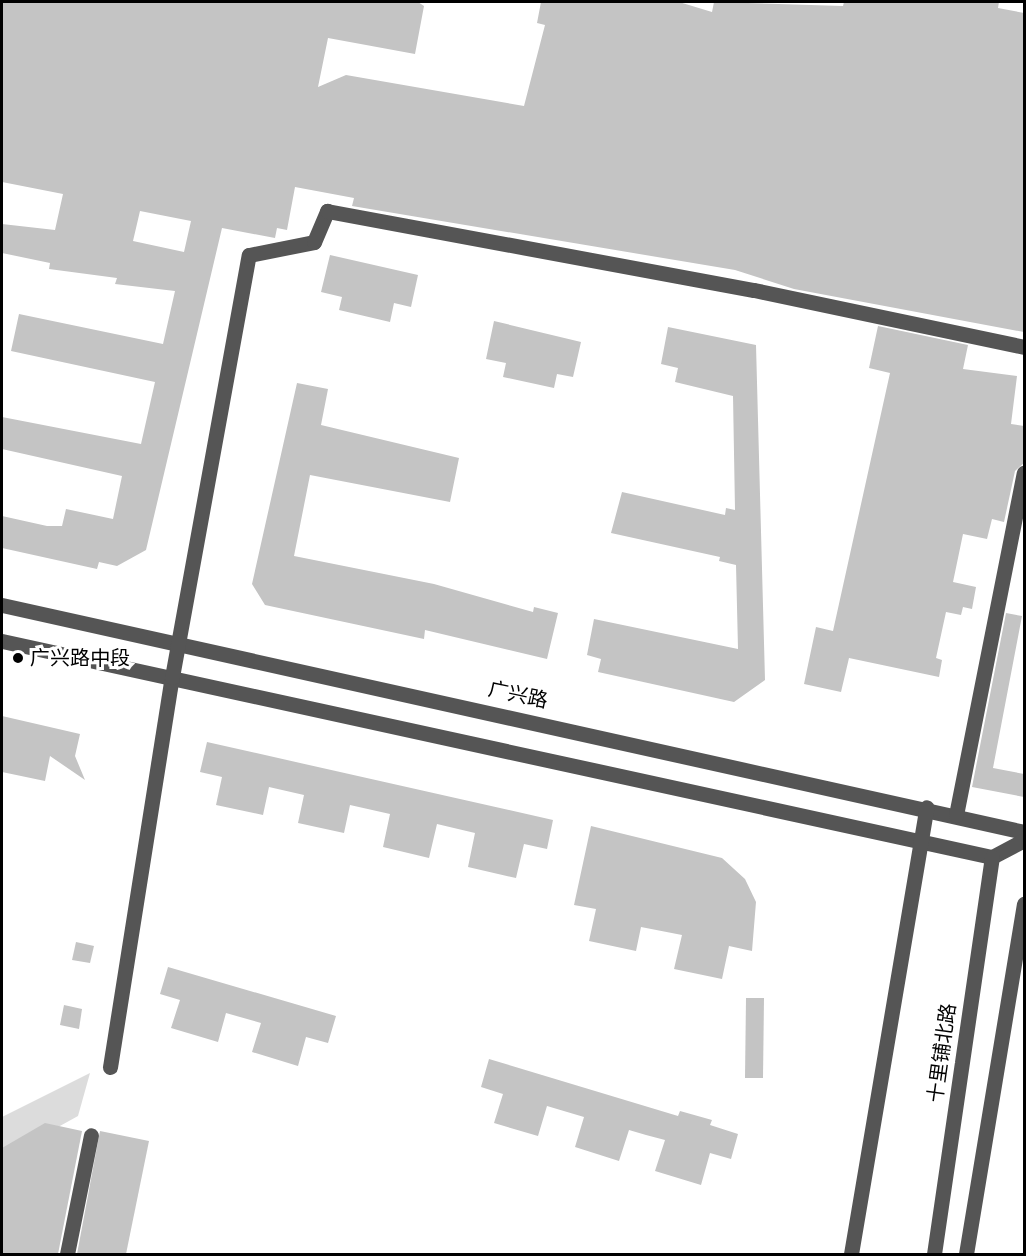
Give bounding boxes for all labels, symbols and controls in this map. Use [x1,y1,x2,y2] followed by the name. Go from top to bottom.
[30,646,130,670] place label: 广兴路中段
[11,651,25,665] marker: 广兴路中段
[486,677,550,713] street label: 广兴路
[923,1002,961,1104] street label: 十里铺北路

